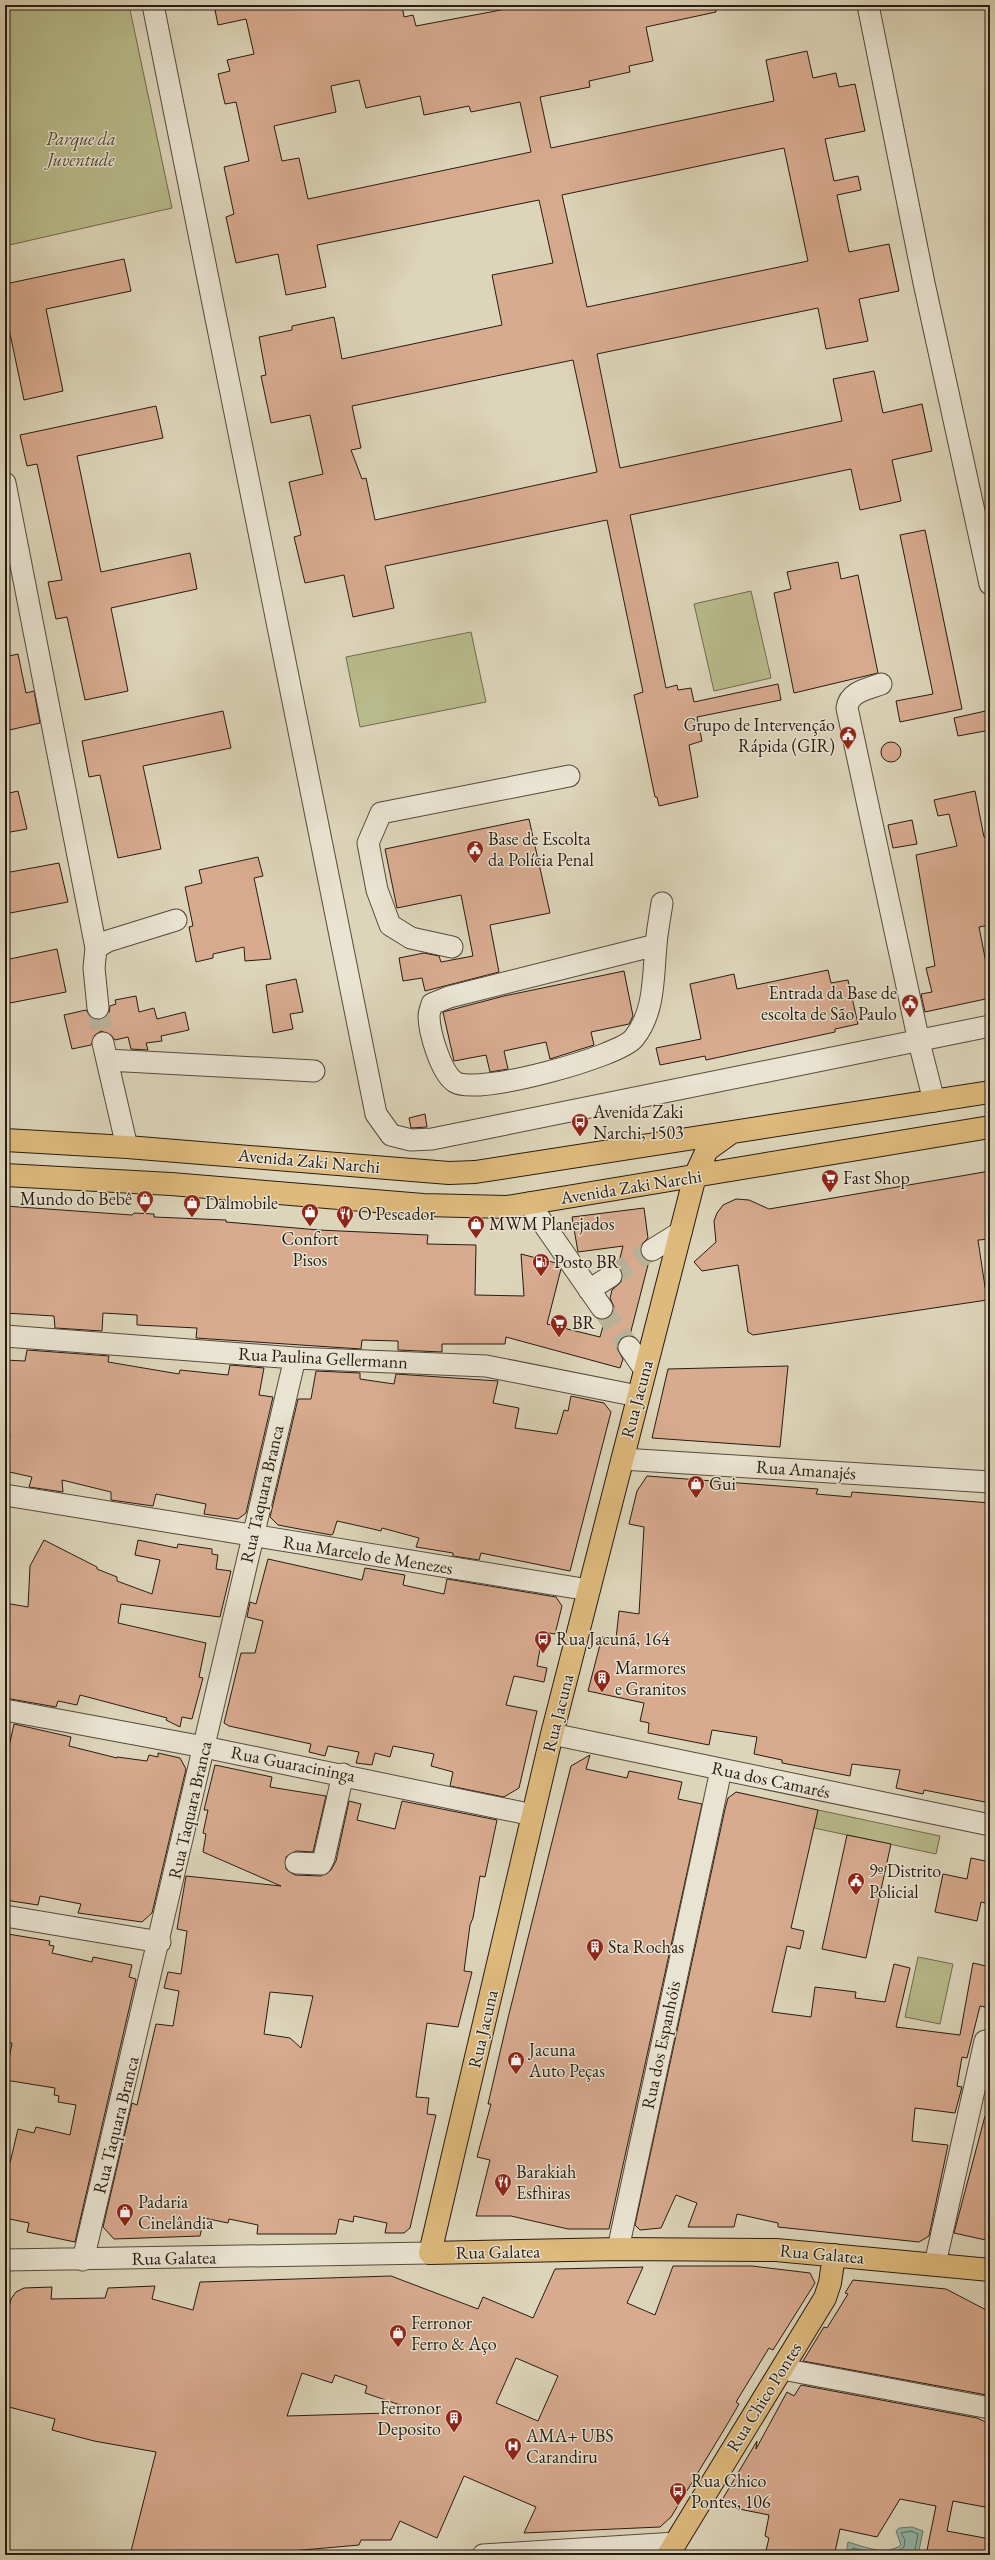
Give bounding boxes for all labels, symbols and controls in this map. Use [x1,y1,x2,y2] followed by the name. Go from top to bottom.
[44,127,116,171] park label: Parque da Juventude
[683,713,835,757] place label: Grupo de Intervenção Rápida (GIR)
[838,725,858,750] public building icon: Grupo de Intervenção Rápida (GIR)
[488,827,594,871] place label: Base de Escolta da Polícia Penal
[465,839,485,864] public building icon: Base de Escolta da Polícia Penal
[761,981,897,1025] place label: Entrada da Base de escolta de São Paulo
[900,993,920,1018] public building icon: Entrada da Base de escolta de São Paulo
[592,1100,684,1144] place label: Avenida Zaki Narchi, 1503
[570,1112,590,1137] bus stop icon: Avenida Zaki Narchi, 1503
[236,1143,382,1178] street label: Avenida Zaki Narchi
[558,1164,704,1209] street label: Avenida Zaki Narchi
[843,1166,910,1189] place label: Fast Shop
[820,1168,840,1193] supermarket icon: Fast Shop
[20,1187,132,1210] place label: Mundo do Bebê
[135,1189,155,1214] shop icon: Mundo do Bebê
[205,1191,278,1214] place label: Dalmobile
[182,1193,202,1218] shop icon: Dalmobile
[300,1202,320,1227] shop icon: Confort Pisos
[358,1202,435,1225] place label: O Pescador
[335,1204,355,1229] restaurant icon: O Pescador
[489,1212,615,1235] place label: MWM Planejados
[466,1214,486,1239] shop icon: MWM Planejados
[281,1227,339,1271] place label: Confort Pisos
[554,1250,619,1273] place label: Posto BR
[531,1252,551,1277] fuel station icon: Posto BR
[572,1311,596,1334] place label: BR
[549,1313,569,1338] supermarket icon: BR
[238,1342,409,1373] street label: Rua Paulina Gellermann
[615,1357,658,1440] street label: Rua Jacuna
[234,1422,289,1565] street label: Rua Taquara Branca
[755,1455,857,1484] street label: Rua Amanajés
[709,1472,737,1495] place label: Gui
[686,1474,706,1499] shop icon: Gui
[281,1530,455,1579] street label: Rua Marcelo de Menezes
[556,1627,670,1650] place label: Rua Jacunã, 164
[533,1629,553,1654] bus stop icon: Rua Jacunã, 164
[615,1656,686,1700] place label: Marmores e Granitos
[592,1668,612,1693] building icon: Marmores e Granitos
[537,1671,579,1754] street label: Rua Jacuna
[162,1738,217,1881] street label: Rua Taquara Branca
[229,1740,358,1787] street label: Rua Guaracininga
[710,1756,833,1803] street label: Rua dos Camarés
[869,1859,941,1903] place label: 9º Distrito Policial
[846,1871,866,1896] public building icon: 9º Distrito Policial
[608,1935,684,1958] place label: Sta Rochas
[585,1937,605,1962] building icon: Sta Rochas
[636,1978,685,2111] street label: Rua dos Espanhóis
[462,1987,503,2070] street label: Rua Jacuna
[527,2038,605,2082] place label: Jacuna Auto Peças
[506,2050,526,2075] shop icon: Jacuna Auto Peças
[87,2053,144,2196] street label: Rua Taquara Branca
[516,2160,576,2204] place label: Barakiah Esfhiras
[493,2172,513,2197] restaurant icon: Barakiah Esfhiras
[138,2190,214,2234] place label: Padaria Cinelândia
[115,2202,135,2227] shop icon: Padaria Cinelândia
[779,2238,866,2269] street label: Rua Galatea
[455,2239,541,2264] street label: Rua Galatea
[131,2245,217,2270] street label: Rua Galatea
[411,2311,497,2355] place label: Ferronor Ferro & Aço
[388,2323,408,2348] shop icon: Ferronor Ferro & Aço
[721,2337,807,2456] street label: Rua Chico Pontes
[377,2396,441,2440] place label: Ferronor Deposito
[444,2408,464,2433] building icon: Ferronor Deposito
[525,2424,614,2468] place label: AMA+ UBS Carandiru
[503,2436,523,2461] hospital icon: AMA+ UBS Carandiru
[691,2469,771,2513] place label: Rua Chico Pontes, 106
[668,2481,688,2506] bus stop icon: Rua Chico Pontes, 106

